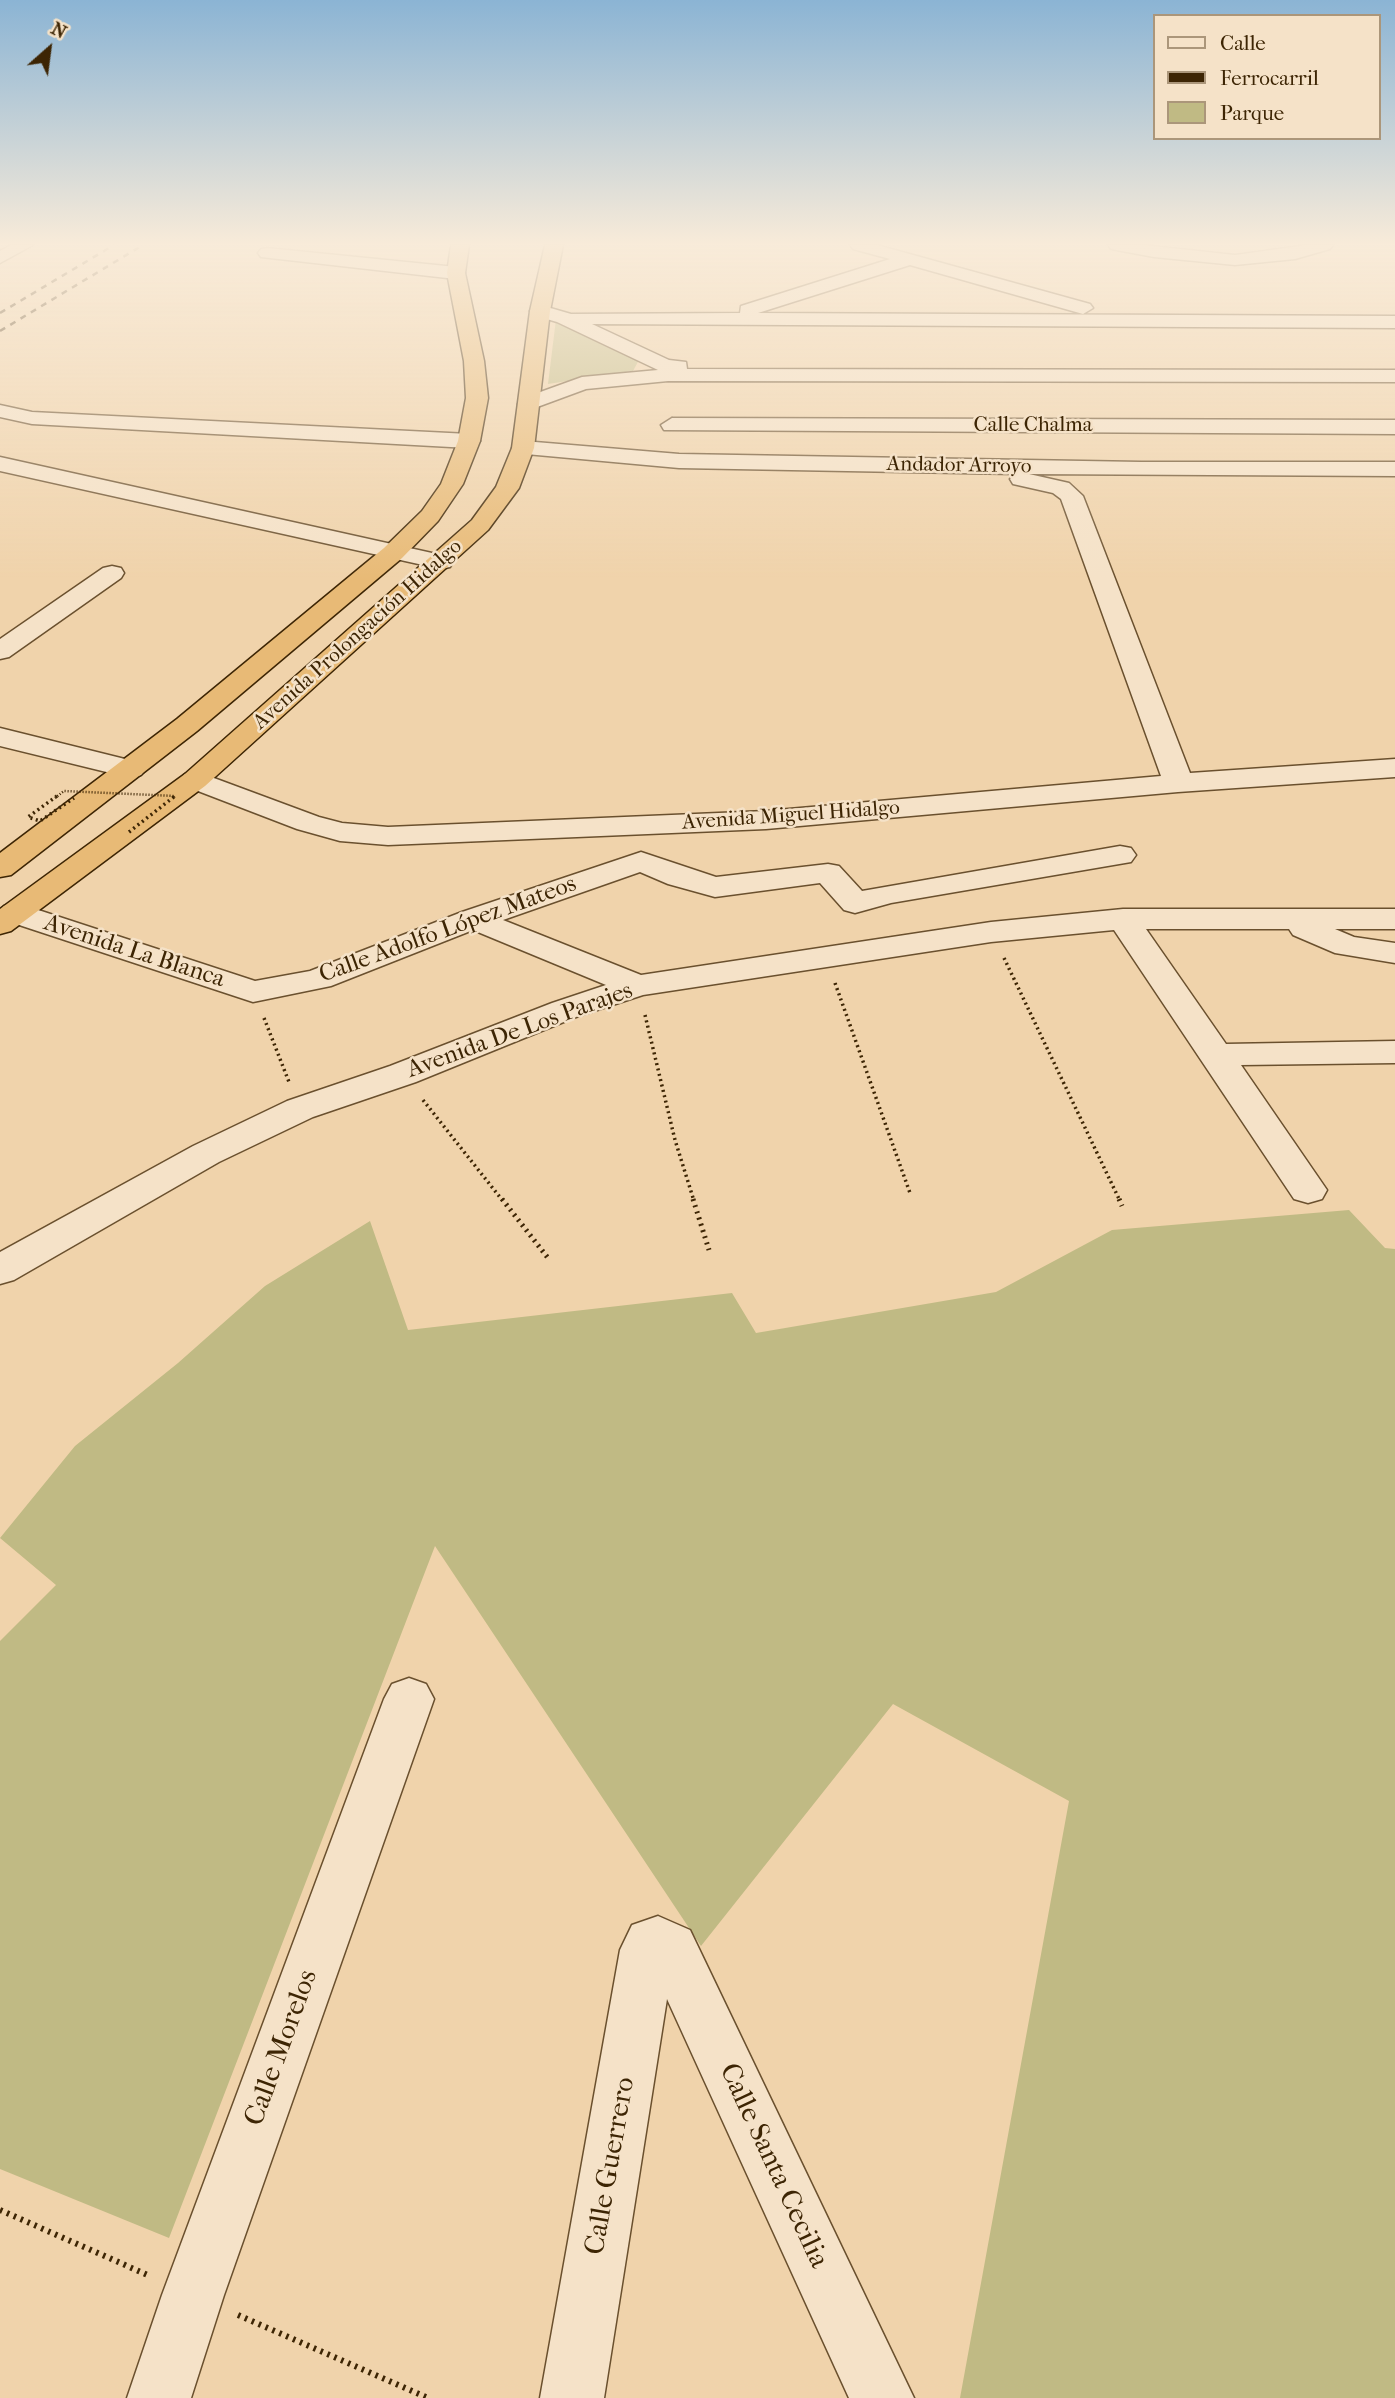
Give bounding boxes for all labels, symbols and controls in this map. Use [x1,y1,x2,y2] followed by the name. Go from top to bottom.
[14,14,84,84] north arrow
[1154,14,1381,140] legend
[47,17,70,44] text: N
[1220,31,1266,55] text: Calle
[1220,66,1319,90] text: Ferrocarril
[1220,101,1284,125] text: Parque
[974,413,1092,439] street label: Calle Chalma
[886,452,1032,480] street label: Andador Arroyo
[248,534,468,736] street label: Avenida Prolongación Hidalgo
[681,796,901,836] street label: Avenida Miguel Hidalgo
[316,870,580,990] street label: Calle Adolfo López Mateos
[40,909,228,995] street label: Avenida La Blanca
[403,977,637,1085] street label: Avenida De Los Parajes
[238,1965,326,2131] street label: Calle Morelos
[711,2058,835,2274] street label: Calle Santa Cecilia
[579,2075,643,2257] street label: Calle Guerrero

